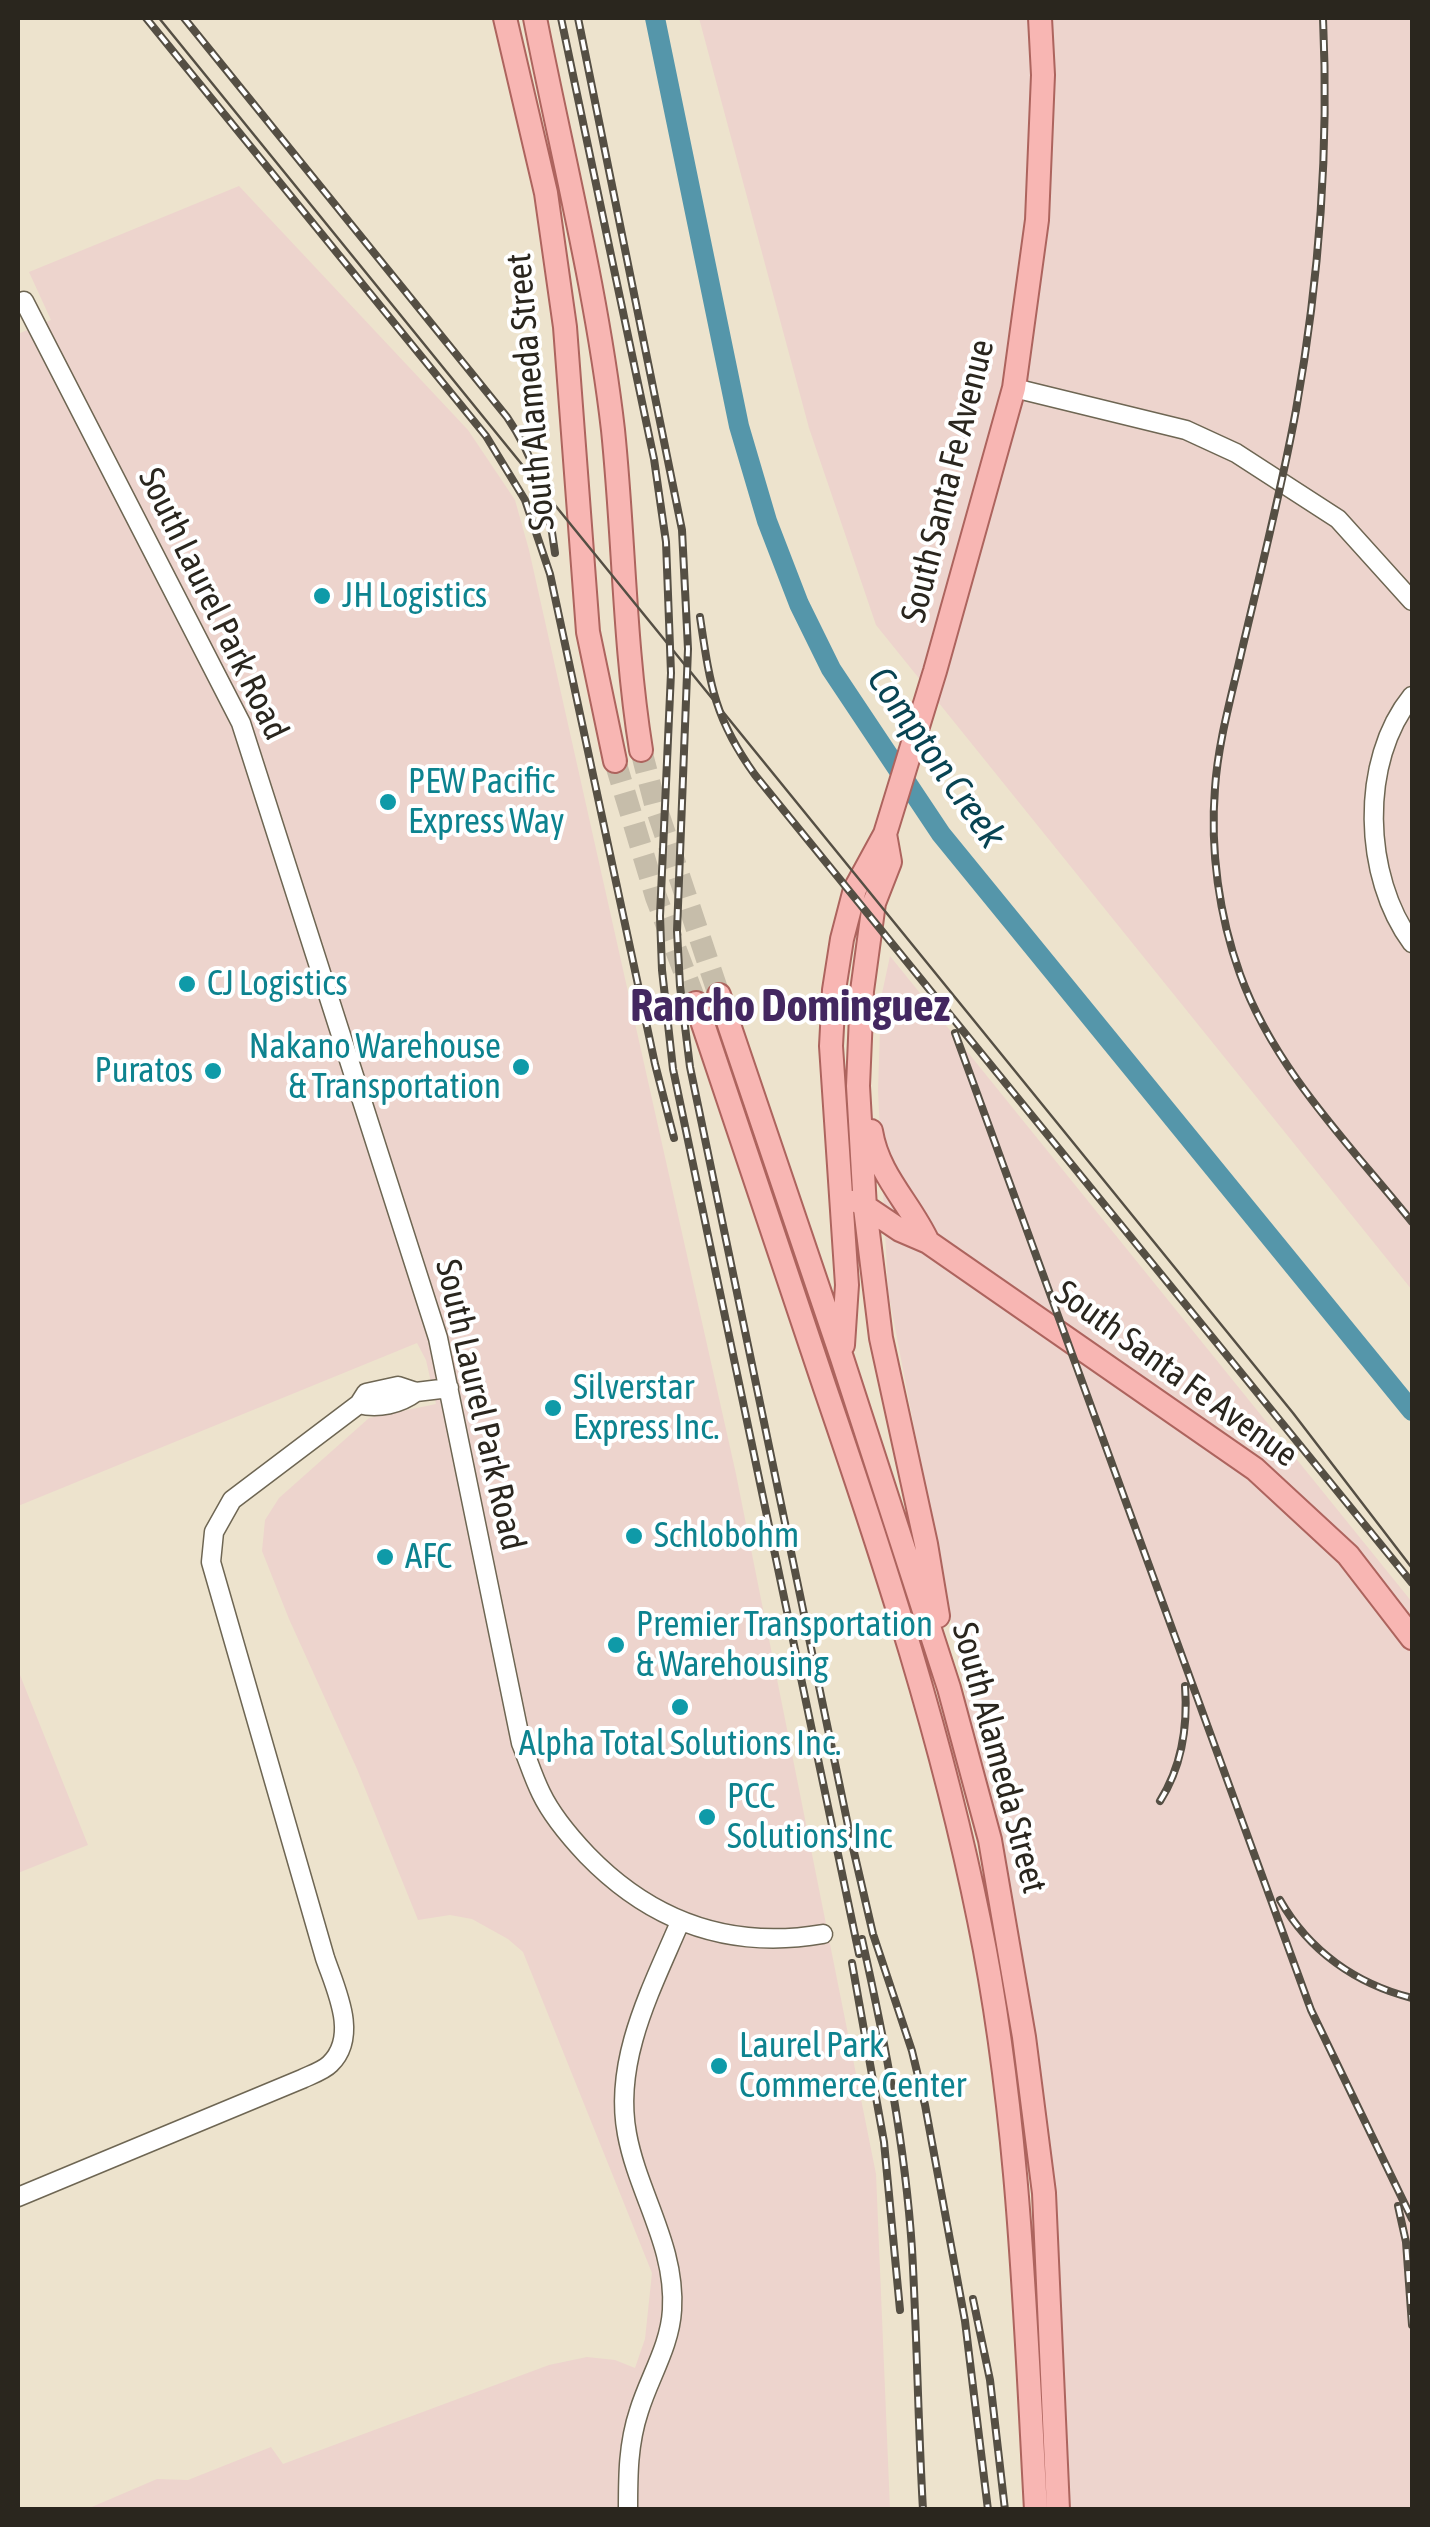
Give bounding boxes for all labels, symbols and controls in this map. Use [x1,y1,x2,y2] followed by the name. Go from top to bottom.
[498,252,564,532] street label: South Alameda Street
[893,335,1003,627] street label: South Santa Fe Avenue
[129,461,297,747] street label: South Laurel Park Road
[342,575,487,617] place label: JH Logistics
[311,585,333,607] marker: JH Logistics
[857,659,1015,857] water label: Compton Creek
[408,761,564,843] place label: PEW Pacific Express Way
[377,791,399,813] marker: PEW Pacific Express Way
[207,963,348,1005] place label: CJ Logistics
[176,973,198,995] marker: CJ Logistics
[630,980,950,1034] district label: Rancho Dominguez
[249,1026,501,1108] place label: Nakano Warehouse & Transportation
[95,1050,193,1092] place label: Puratos
[510,1056,532,1078] marker: Nakano Warehouse & Transportation
[202,1060,224,1082] marker: Puratos
[426,1256,534,1554] street label: South Laurel Park Road
[1046,1272,1306,1476] street label: South Santa Fe Avenue
[573,1367,719,1449] place label: Silverstar Express Inc.
[542,1397,564,1419] marker: Silverstar Express Inc.
[654,1515,799,1557] place label: Schlobohm
[623,1525,645,1547] marker: Schlobohm
[405,1536,452,1578] place label: AFC
[374,1546,396,1568] marker: AFC
[636,1604,933,1686] place label: Premier Transportation & Warehousing
[943,1618,1055,1898] street label: South Alameda Street
[605,1634,627,1656] marker: Premier Transportation & Warehousing
[669,1696,691,1718] marker: Alpha Total Solutions Inc.
[519,1723,841,1765] place label: Alpha Total Solutions Inc.
[727,1776,892,1858] place label: PCC Solutions Inc
[696,1806,718,1828] marker: PCC Solutions Inc
[739,2025,966,2107] place label: Laurel Park Commerce Center
[708,2055,730,2077] marker: Laurel Park Commerce Center

